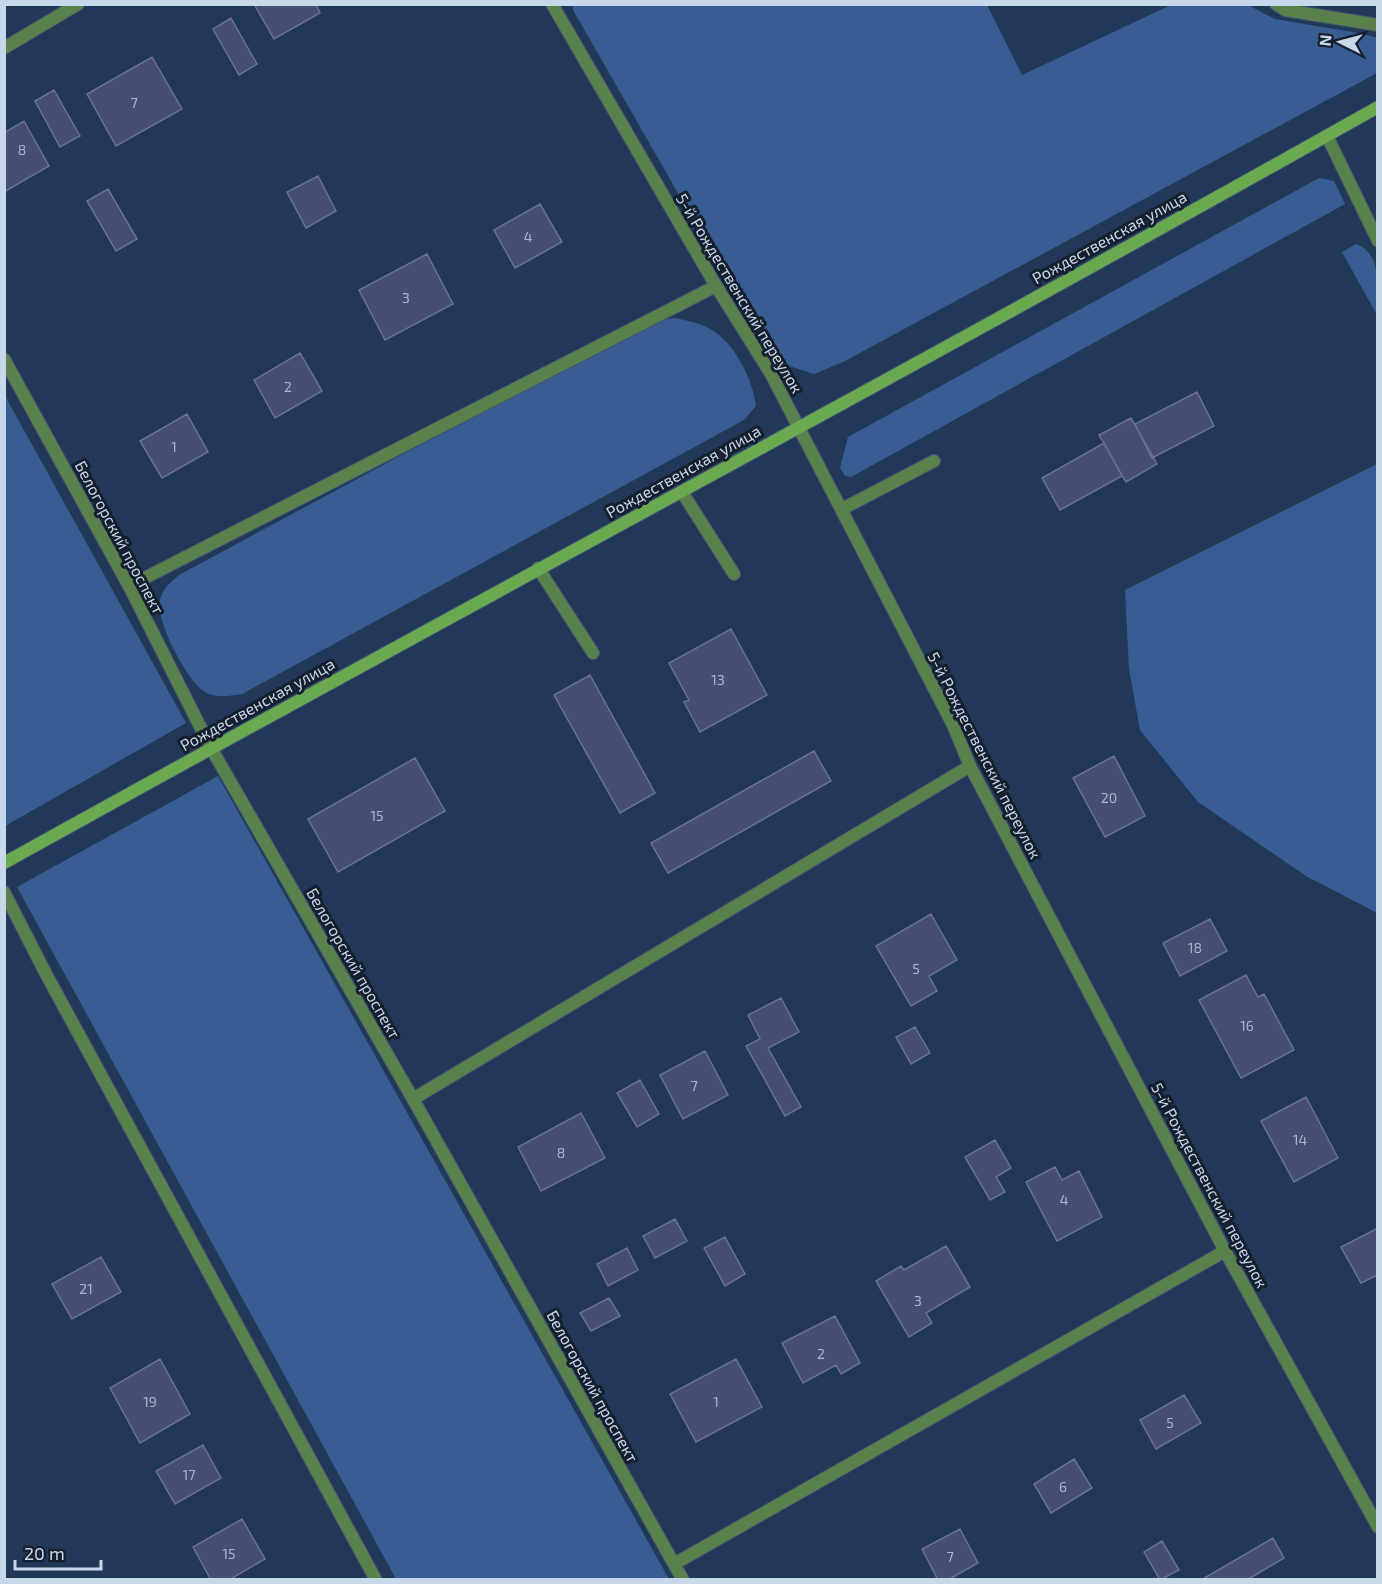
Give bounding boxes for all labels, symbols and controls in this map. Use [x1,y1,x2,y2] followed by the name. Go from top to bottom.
[1310,12,1370,72] north arrow
[1315,34,1335,47] text: N
[130,94,138,111] house number: 7
[18,141,26,158] house number: 8
[1028,187,1190,288] street label: Рождественская улица
[672,190,807,397] street label: 5-й Рождественский переулок
[524,228,532,245] house number: 4
[402,289,410,306] house number: 3
[284,378,292,395] house number: 2
[602,421,764,522] street label: Рождественская улица
[171,438,177,455] house number: 1
[72,457,169,617] street label: Белогорский проспект
[924,648,1046,862] street label: 5-й Рождественский переулок
[176,654,338,755] street label: Рождественская улица
[711,671,725,688] house number: 13
[1101,789,1117,806] house number: 20
[370,807,384,824] house number: 15
[303,884,405,1042] street label: Белогорский проспект
[1188,939,1202,956] house number: 18
[912,960,920,977] house number: 5
[1240,1017,1254,1034] house number: 16
[690,1077,698,1094] house number: 7
[1147,1079,1272,1292] street label: 5-й Рождественский переулок
[1293,1131,1307,1148] house number: 14
[557,1144,565,1161] house number: 8
[1060,1191,1068,1208] house number: 4
[79,1280,93,1297] house number: 21
[914,1292,922,1309] house number: 3
[543,1307,643,1465] street label: Белогорский проспект
[817,1345,825,1362] house number: 2
[143,1393,157,1410] house number: 19
[713,1393,719,1410] house number: 1
[1166,1414,1174,1431] house number: 5
[183,1466,195,1483] house number: 17
[1059,1478,1067,1495] house number: 6
[15,1533,100,1571] scale bar
[24,1542,65,1564] text: 20 m
[222,1545,236,1562] house number: 15
[946,1548,954,1565] house number: 7

